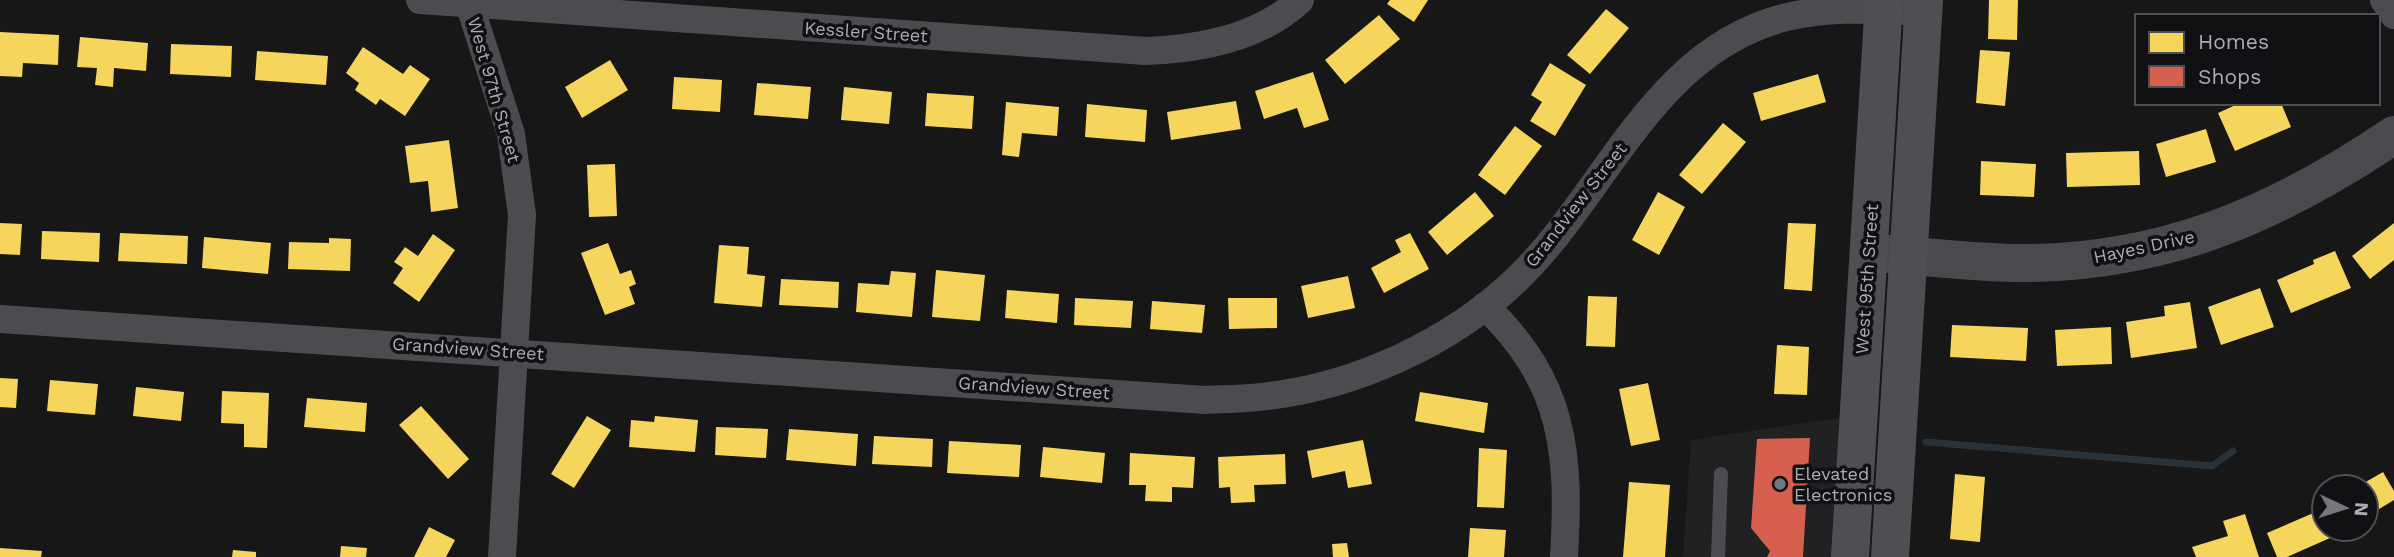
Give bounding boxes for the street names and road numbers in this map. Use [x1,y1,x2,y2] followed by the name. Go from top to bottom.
[464,15,525,165] street label: West 97th Street
[804,17,929,46] street label: Kessler Street
[1521,138,1631,271] street label: Grandview Street
[1851,203,1882,355] street label: West 95th Street
[2091,226,2196,267] street label: Hayes Drive
[391,333,545,364] street label: Grandview Street
[957,372,1111,403] street label: Grandview Street

